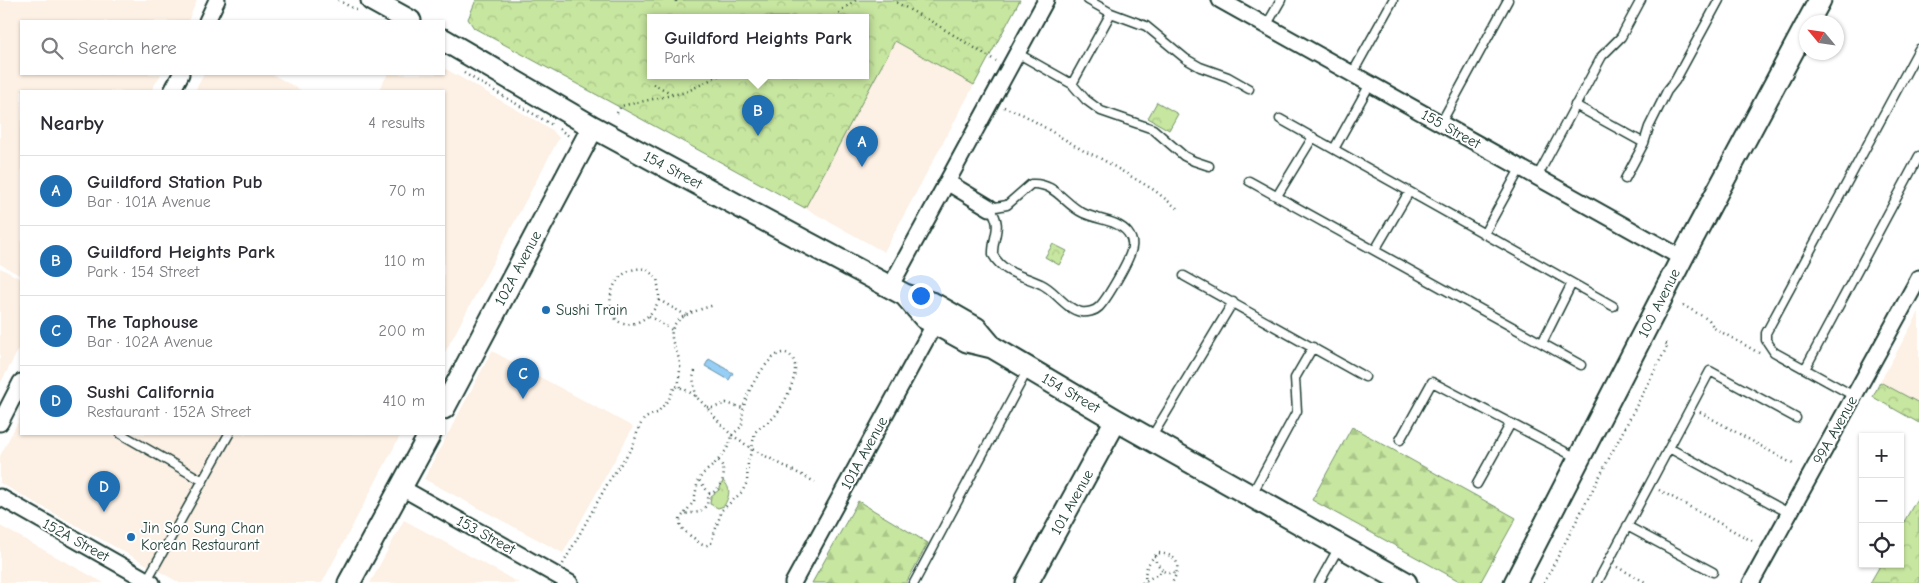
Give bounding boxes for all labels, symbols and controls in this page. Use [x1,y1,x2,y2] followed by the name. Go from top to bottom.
[647,14,869,79] popup
[1799,15,1844,60] north arrow
[20,20,445,75] search box
[664,27,852,49] text: Guildford Heights Park
[38,34,66,62] icon: search
[78,37,177,59] text: Search here
[664,49,695,67] text: Park
[742,95,774,136] pin: B
[1418,105,1484,153] street label: 155 Street
[40,111,104,135] text: Nearby
[368,114,425,132] text: 4 results
[846,126,878,167] pin: A
[641,147,706,193] street label: 154 Street
[87,171,262,193] text: Guildford Station Pub
[52,182,60,200] text: A
[389,182,425,200] text: 70 m
[87,193,211,211] text: Bar · 101A Avenue
[491,227,545,309] street label: 102A Avenue
[87,241,275,263] text: Guildford Heights Park
[51,252,61,270] text: B
[384,252,425,270] text: 110 m
[87,263,199,281] text: Park · 154 Street
[1634,265,1684,340] street label: 100 Avenue
[908,283,934,309] your location
[556,301,628,319] place label: Sushi Train
[540,304,552,316] marker: Sushi Train
[87,311,198,333] text: The Taphouse
[51,322,61,340] text: C
[379,322,425,340] text: 200 m
[87,333,213,351] text: Bar · 102A Avenue
[507,358,539,399] pin: C
[1039,369,1104,417] street label: 154 Street
[87,381,215,403] text: Sushi California
[51,392,61,410] text: D
[383,392,425,410] text: 410 m
[1809,392,1861,467] street label: 99A Avenue
[87,403,251,421] text: Restaurant · 152A Street
[837,413,892,493] street label: 101A Avenue
[1859,433,1904,568] map controls
[1859,433,1904,478] button: +
[1047,466,1097,538] street label: 101 Avenue
[88,471,120,512] pin: D
[1859,478,1904,523] button: −
[454,512,519,559] street label: 153 Street
[40,514,113,566] street label: 152A Street
[141,519,264,554] place label: Jin Soo Sung Chan Korean Restaurant
[1859,523,1904,568] button: locate
[125,531,137,543] marker: Jin Soo Sung Chan Korean Restaurant

